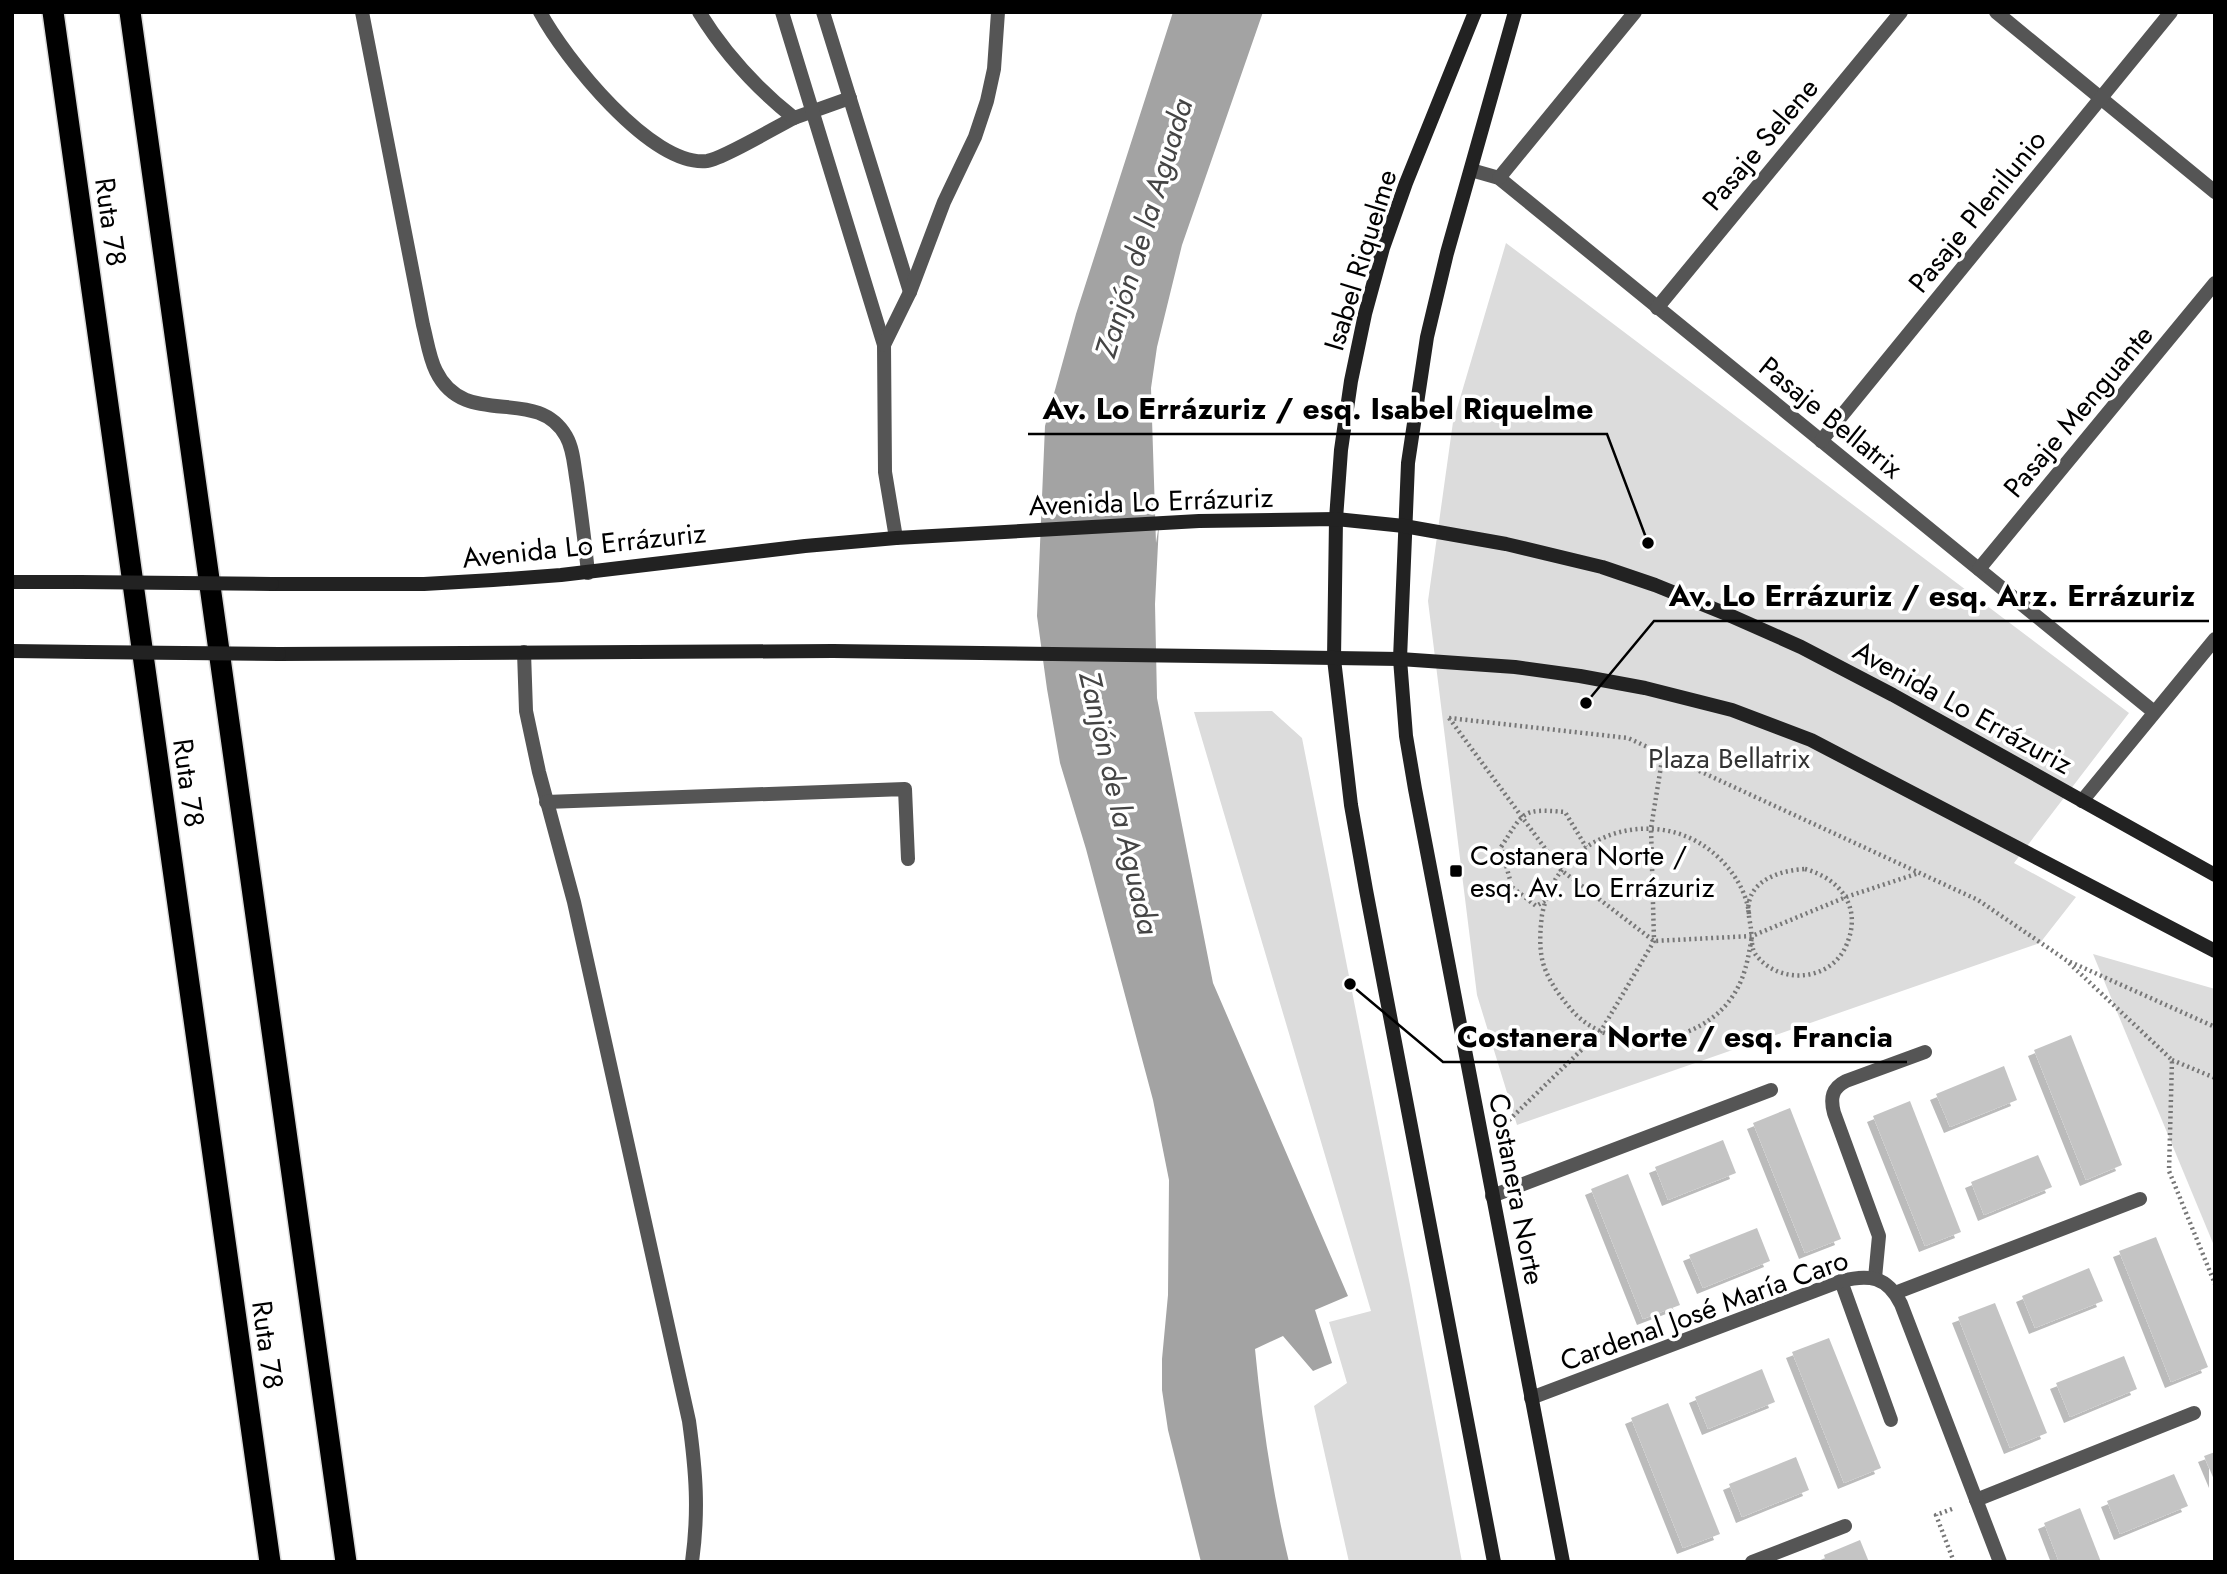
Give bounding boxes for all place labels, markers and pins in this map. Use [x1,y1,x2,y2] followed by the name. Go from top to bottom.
[1028,383,1607,434] callout: Av. Lo Errázuriz / esq. Isabel Riquelme
[1654,570,2209,621] callout: Av. Lo Errázuriz / esq. Arz. Errázuriz
[1470,835,1715,908] place label: Costanera Norte / esq. Av. Lo Errázuriz
[1448,863,1464,879] marker: Costanera Norte / esq. Av. Lo Errázuriz
[1443,1011,1907,1062] callout: Costanera Norte / esq. Francia

